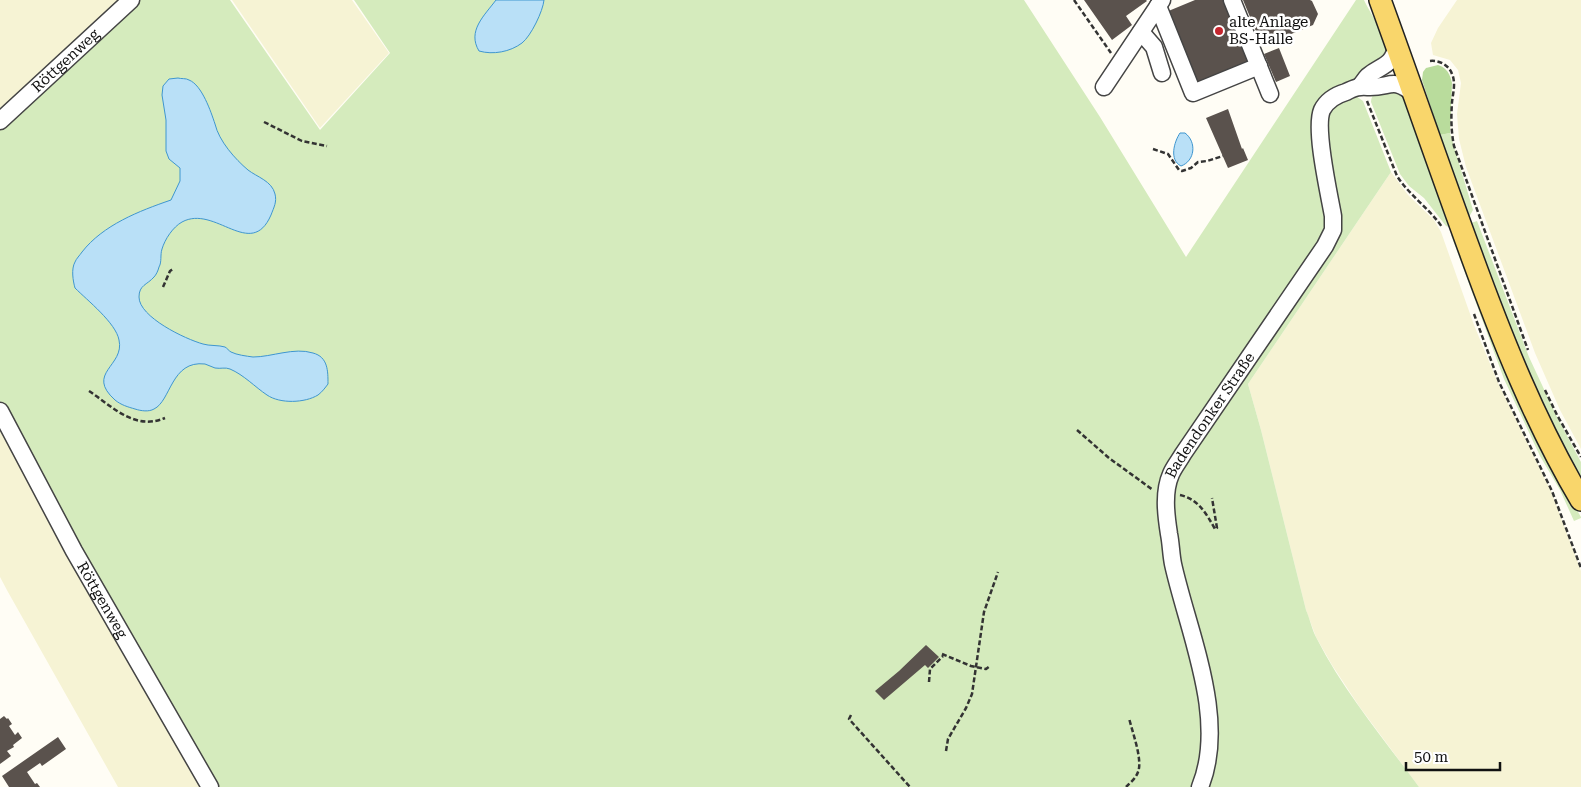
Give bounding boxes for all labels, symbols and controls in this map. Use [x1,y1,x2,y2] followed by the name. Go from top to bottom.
[1229,13,1308,48] place label: alte Anlage BS-Halle
[28,25,103,96] street label: Röttgenweg
[1213,25,1225,37] marker: alte Anlage BS-Halle
[1161,349,1259,481] street label: Badendonker Straße
[73,559,132,642] street label: Röttgenweg
[1406,740,1500,772] scale bar
[1414,748,1449,766] text: 50 m

